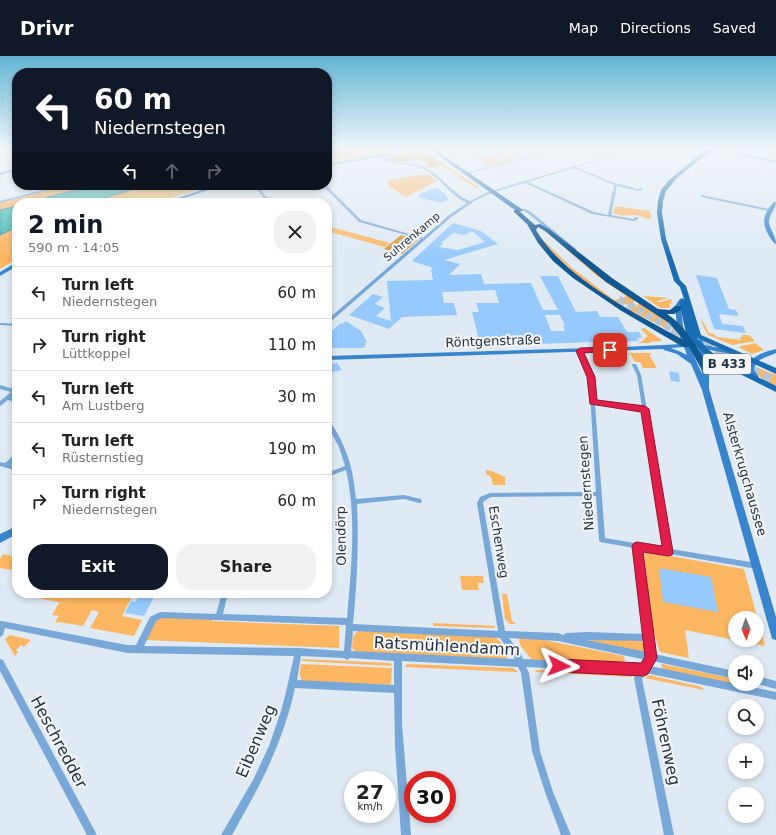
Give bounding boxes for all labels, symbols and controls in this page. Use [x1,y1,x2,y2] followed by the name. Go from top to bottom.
[20,17,73,39] text: Drivr
[569,20,598,36] text: Map
[620,20,691,36] text: Directions
[713,20,756,36] text: Saved
[94,83,172,116] text: 60 m
[28,84,80,136] icon: left
[94,117,226,138] text: Niedernstegen
[119,160,141,182] icon: left
[161,160,183,182] icon: ahead
[203,160,225,182] icon: right
[381,210,443,264] street label: Suhrenkamp
[28,211,103,239] text: 2 min
[274,211,316,253] button: close
[28,240,119,255] text: 590 m · 14:05
[62,276,134,294] text: Turn left
[28,282,50,304] icon: left
[278,284,316,302] text: 60 m
[62,294,157,309] text: Niedernstegen
[62,328,146,346] text: Turn right
[445,332,541,350] street label: Röntgenstraße
[593,333,627,367] pin
[28,334,50,356] icon: right
[268,336,316,354] text: 110 m
[599,339,621,361] icon: arrive
[62,346,131,361] text: Lüttkoppel
[703,354,751,374] road number: B 433
[62,380,134,398] text: Turn left
[28,386,50,408] icon: left
[278,388,316,406] text: 30 m
[62,398,144,413] text: Am Lustberg
[720,410,770,538] street label: Alsterkrugchaussee
[62,432,134,450] text: Turn left
[575,435,597,531] street label: Niedernstegen
[28,438,50,460] icon: left
[268,440,316,458] text: 190 m
[62,450,144,465] text: Rüsternstieg
[62,484,146,502] text: Turn right
[28,490,50,512] icon: right
[278,492,316,510] text: 60 m
[62,502,157,517] text: Niedernstegen
[486,505,512,579] street label: Eschenweg
[333,506,349,566] street label: Olendörp
[28,544,168,590] button: Exit
[176,544,316,590] button: Share
[728,611,764,647] north arrow
[728,611,764,823] map controls
[373,633,521,659] street label: Ratsmühlendamm
[538,645,580,687] position arrow
[728,655,764,691] button: sound
[27,693,92,792] street label: Heschredder
[648,697,684,787] street label: Föhrenweg
[728,699,764,735] button: search
[232,701,280,781] street label: Eibenweg
[728,743,764,779] button: +
[404,771,456,823] speed limit sign: 30
[356,780,384,804] text: 27
[728,787,764,823] button: −
[357,801,383,812] text: km/h

